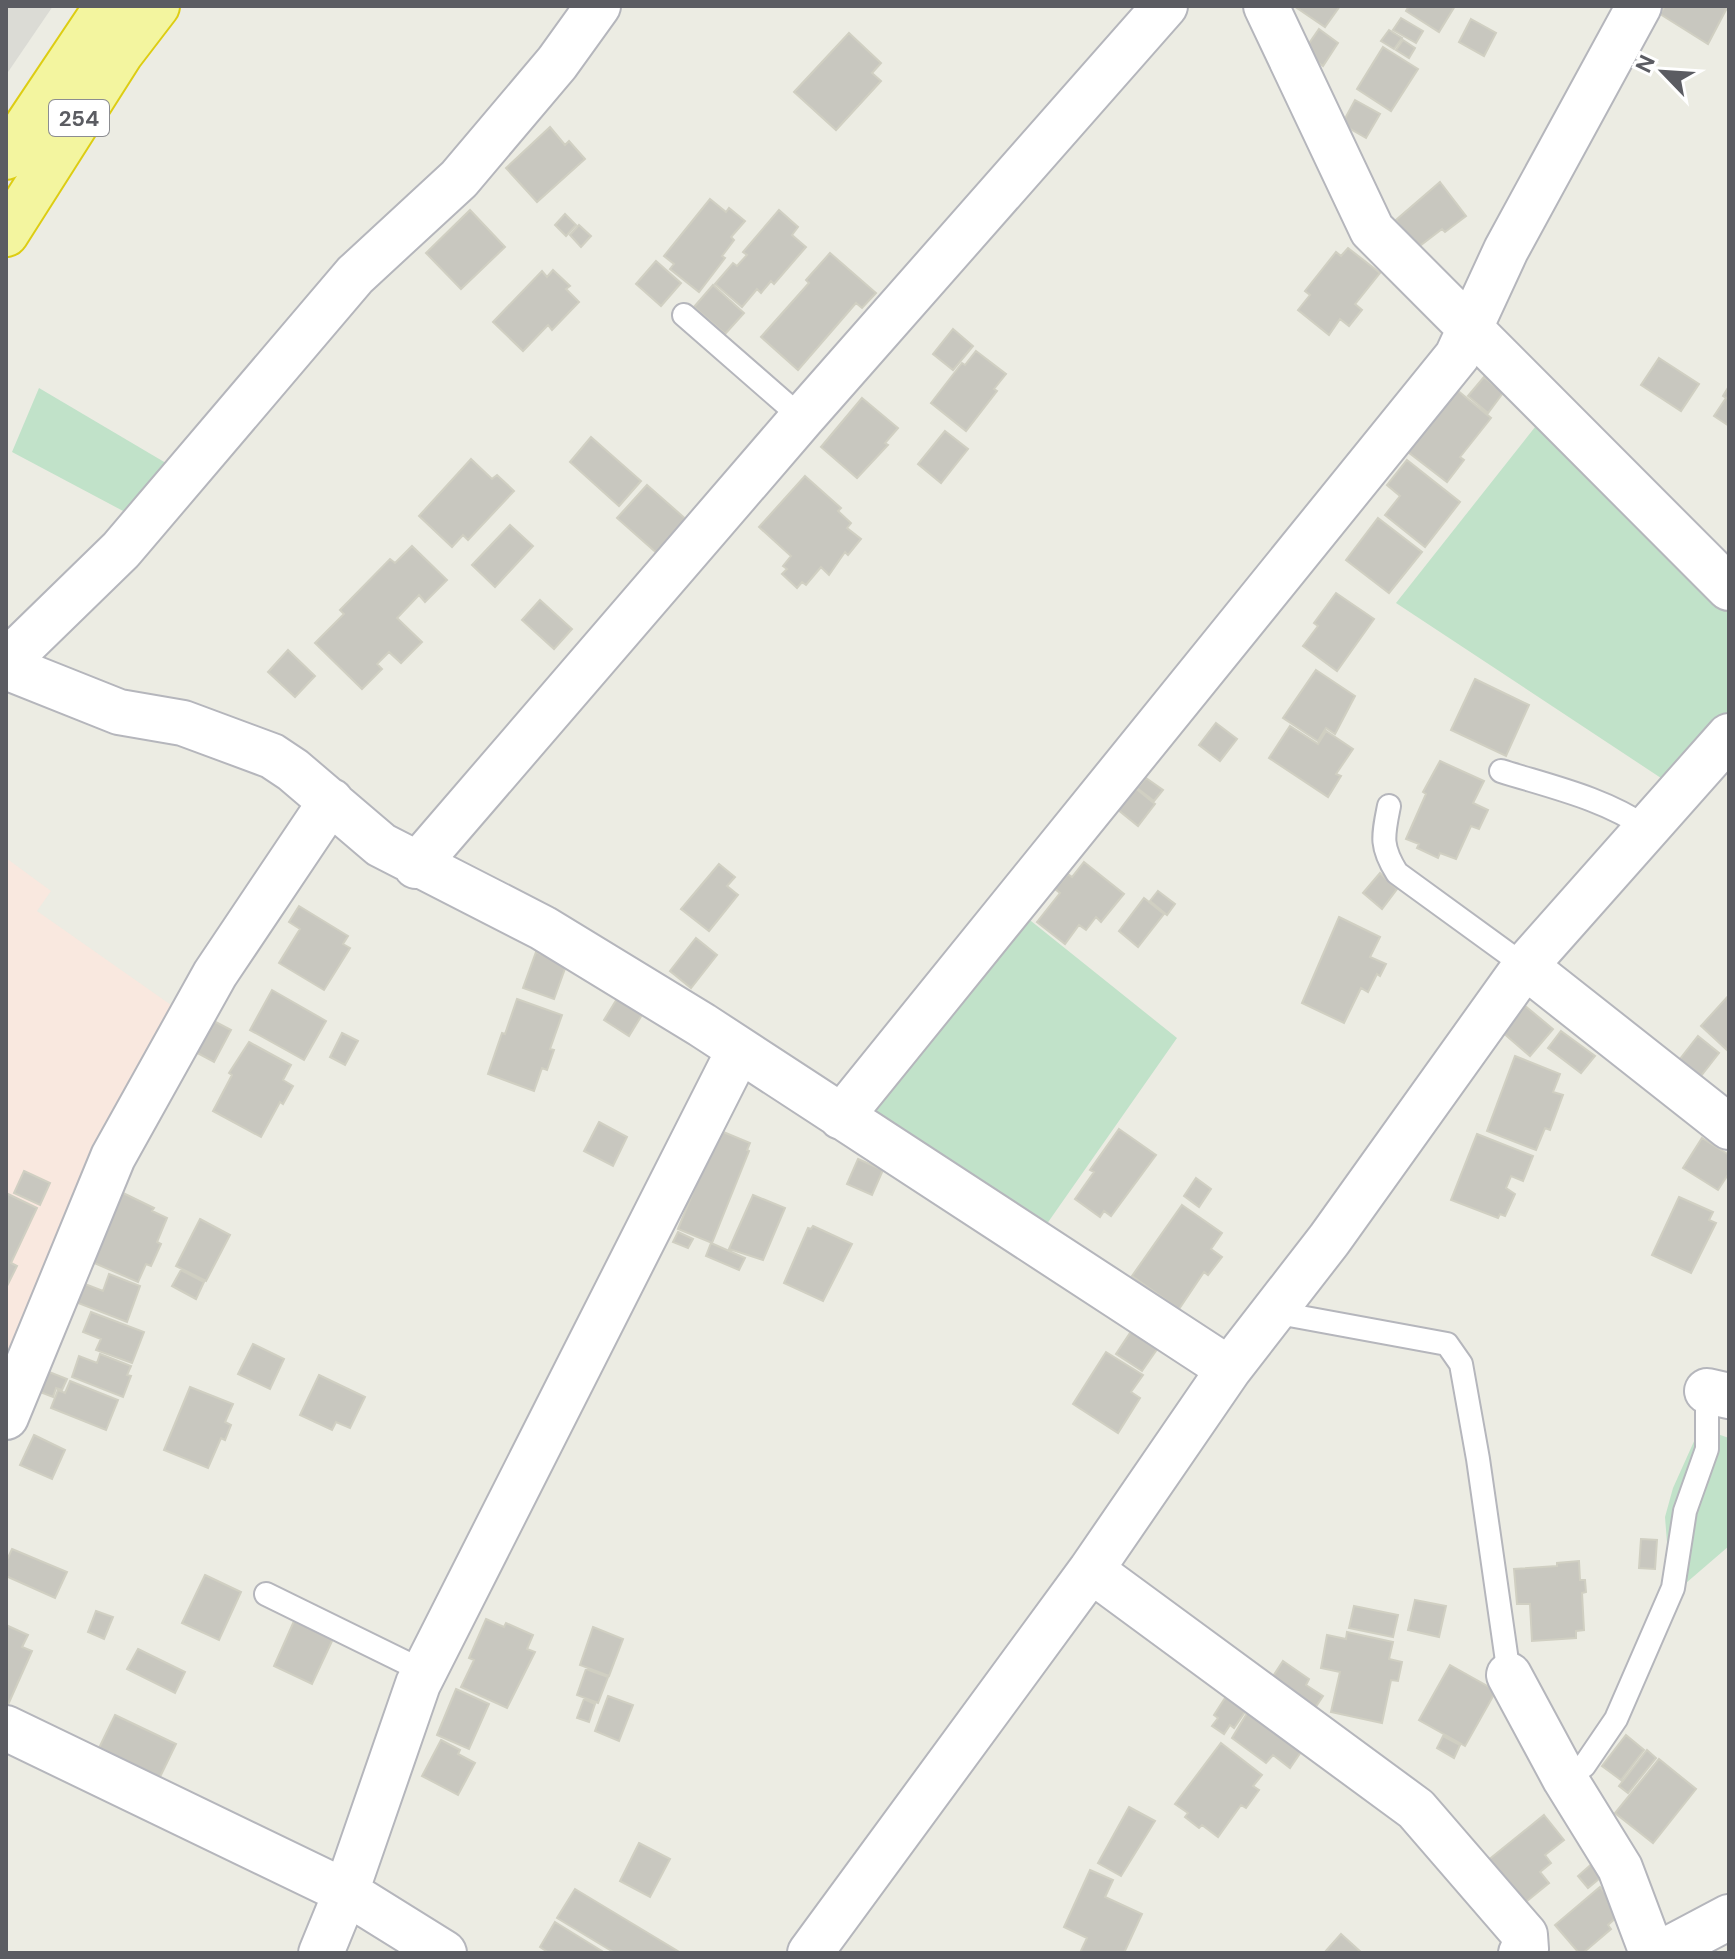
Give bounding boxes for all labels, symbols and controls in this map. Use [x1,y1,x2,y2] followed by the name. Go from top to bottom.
[1623,32,1703,112] north arrow
[1629,50,1662,77] text: N
[49,100,109,136] road number: 254

